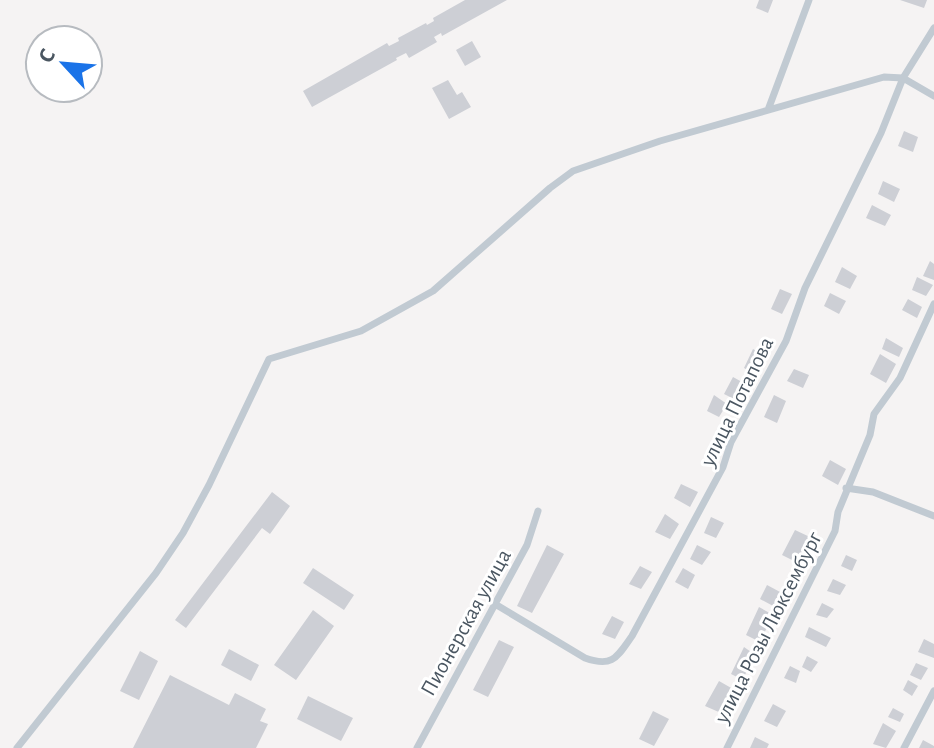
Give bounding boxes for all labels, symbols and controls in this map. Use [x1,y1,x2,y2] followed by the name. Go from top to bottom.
[24,24,104,104] north arrow
[34,45,59,66] text: С
[696,333,778,470] street label: улица Потапова
[710,528,826,727] street label: улица Розы Люксембург
[417,545,515,699] street label: Пионерская улица

